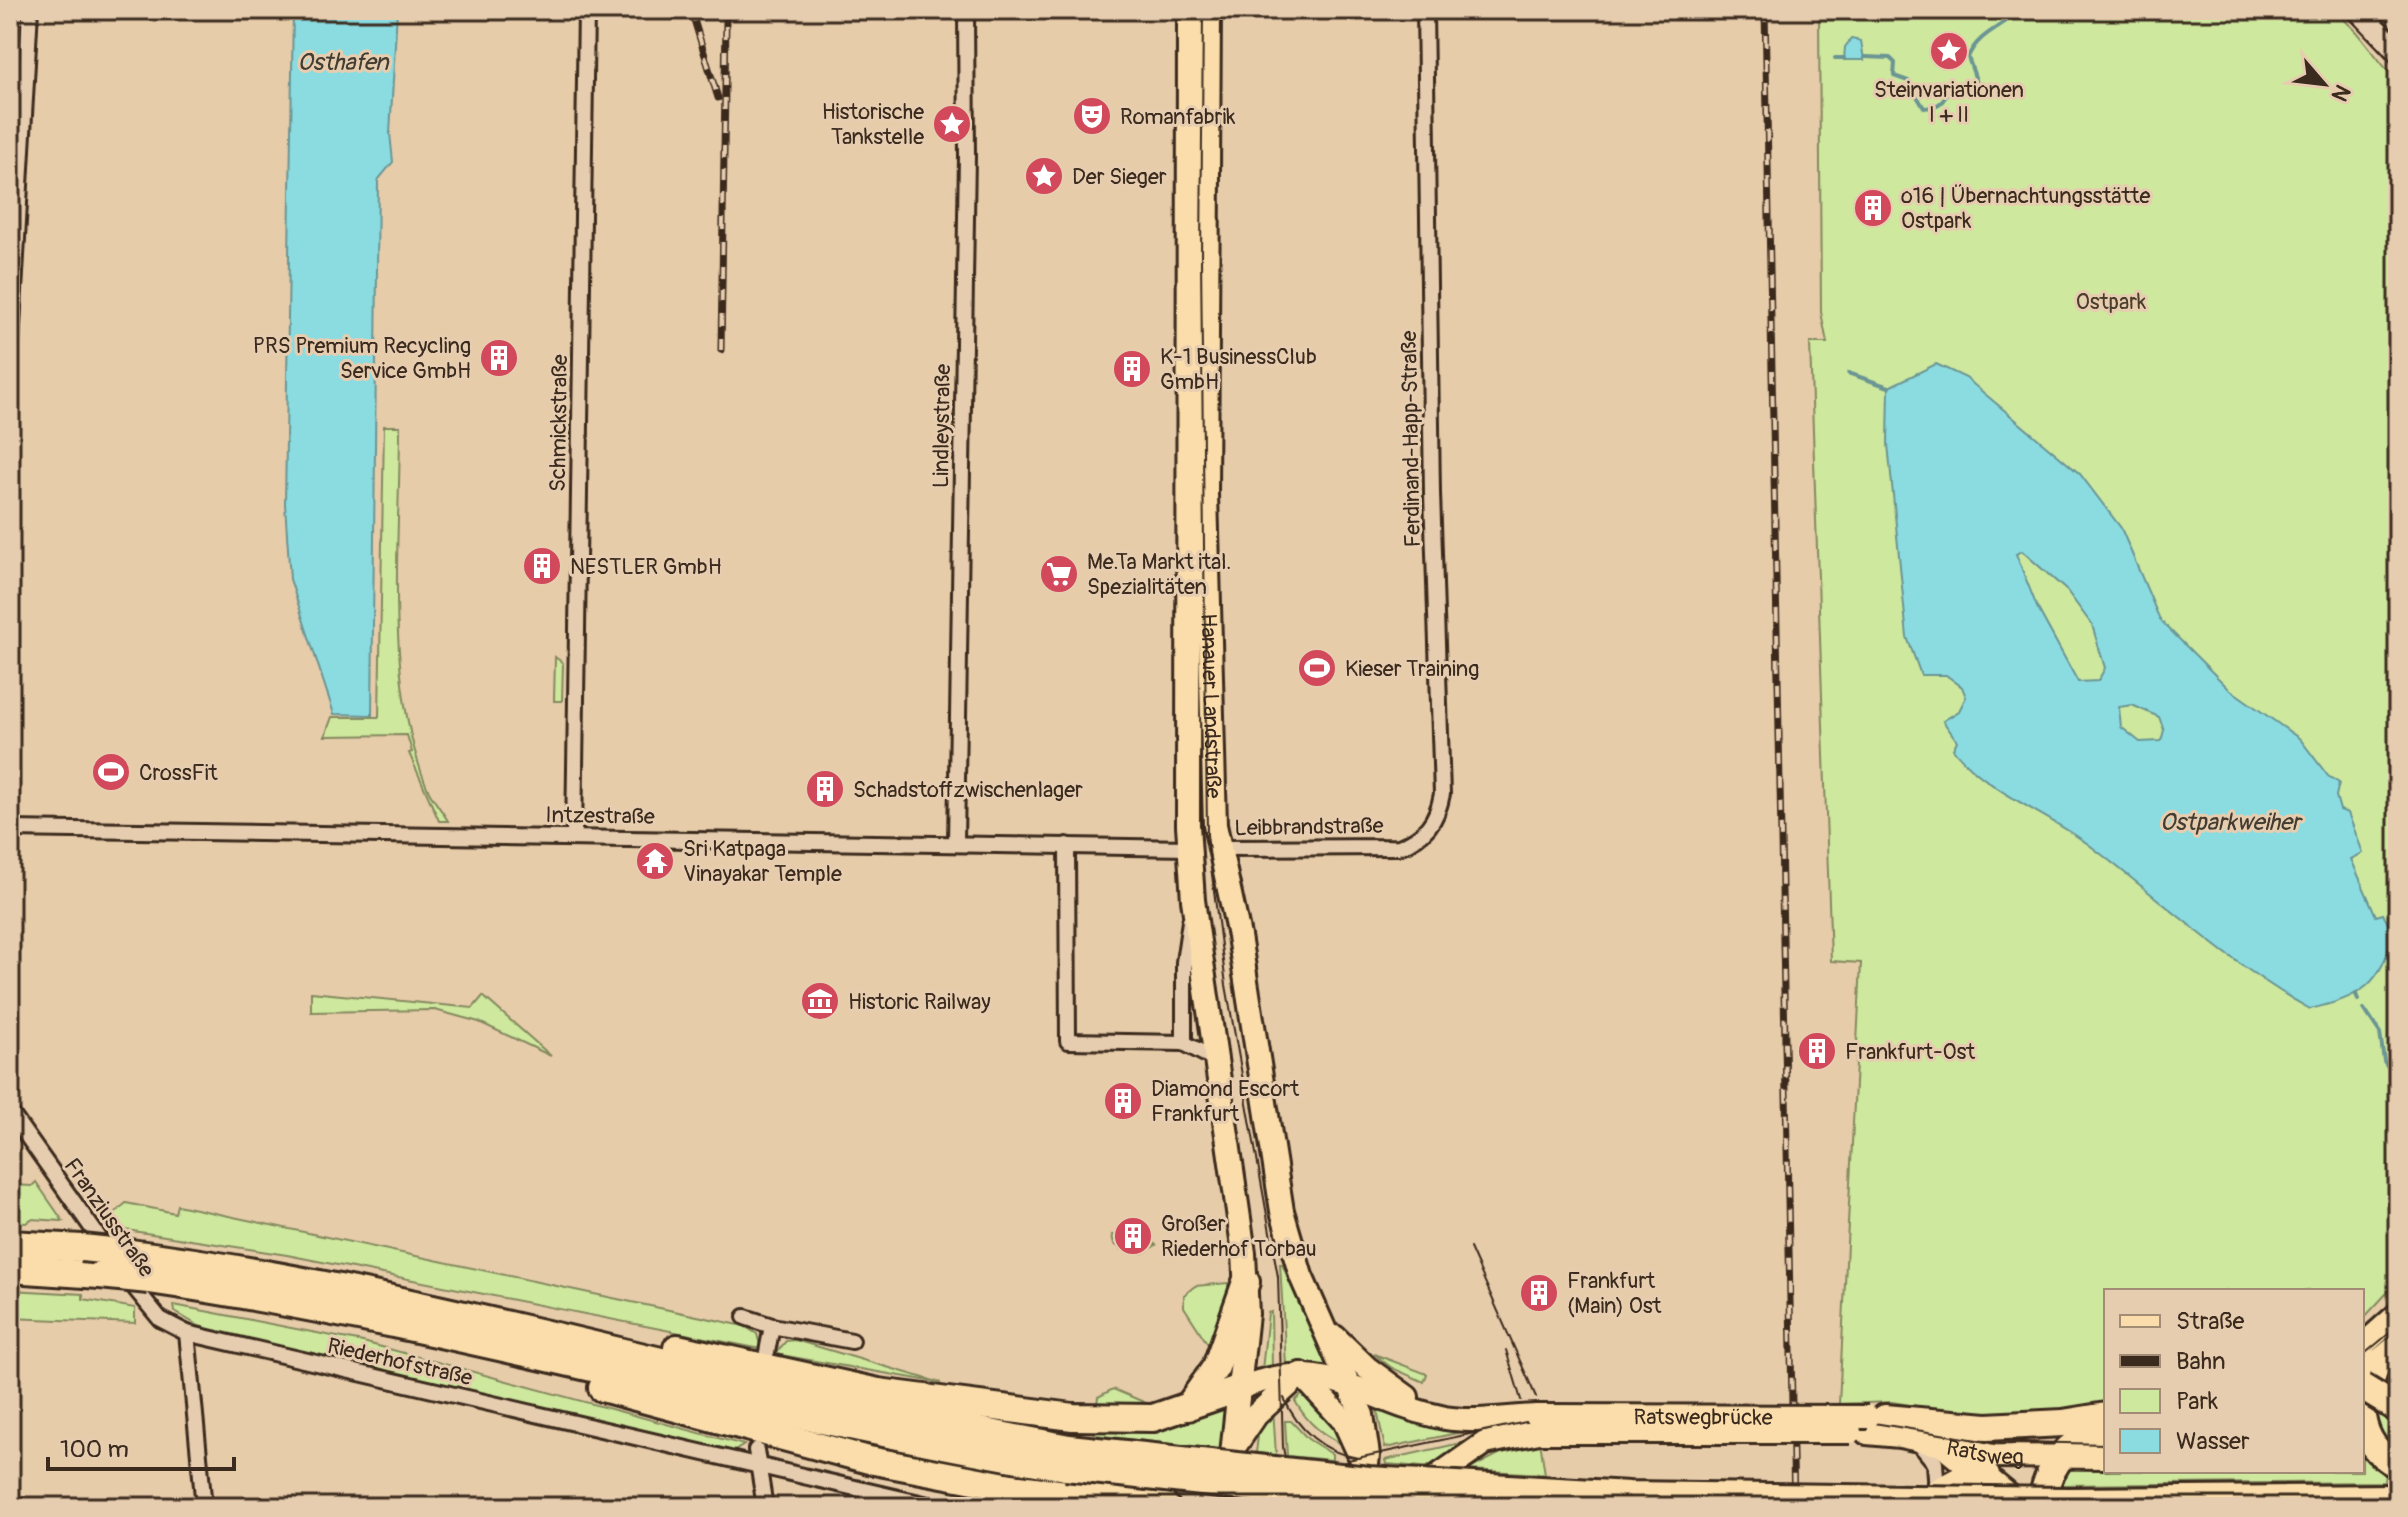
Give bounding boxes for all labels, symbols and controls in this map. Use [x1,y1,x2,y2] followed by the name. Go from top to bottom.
[1928,30,1970,72] place icon: Steinvariationen I + II
[2284,44,2364,124] north arrow
[297,48,390,77] water label: Osthafen
[1874,76,2024,129] place label: Steinvariationen I + II
[2325,80,2357,106] text: N
[1071,95,1113,137] theatre icon: Romanfabrik
[822,98,924,151] place label: Historische Tankstelle
[931,103,973,145] place icon: Historische Tankstelle
[1120,103,1235,131] place label: Romanfabrik
[1023,155,1065,197] place icon: Der Sieger
[1072,163,1167,191] place label: Der Sieger
[1901,182,2150,235] place label: o16 | Übernachtungsstätte Ostpark
[1852,187,1894,229] building icon: o16 | Übernachtungsstätte Ostpark
[2076,288,2146,316] park label: Ostpark
[1395,330,1427,548] street label: Ferdinand-Happ-Straße
[253,332,471,385] place label: PRS Premium Recycling Service GmbH
[478,337,520,379] building icon: PRS Premium Recycling Service GmbH
[1160,343,1317,396] place label: K-1 BusinessClub GmbH
[1111,348,1153,390] building icon: K-1 BusinessClub GmbH
[544,354,574,492] street label: Schmickstraße
[927,363,957,488] street label: Lindleystraße
[521,545,563,587] building icon: NESTLER GmbH
[1087,548,1231,601] place label: Me.Ta Markt ital. Spezialitäten
[570,553,722,581] place label: NESTLER GmbH
[1038,553,1080,595] supermarket icon: Me.Ta Markt ital. Spezialitäten
[1194,613,1227,799] street label: Hanauer Landstraße
[1296,647,1338,689] sports icon: Kieser Training
[1345,655,1479,683] place label: Kieser Training
[90,751,132,793] sports icon: CrossFit
[139,759,218,787] place label: CrossFit
[804,768,846,810] building icon: Schadstoffzwischenlager
[853,776,1083,804] place label: Schadstoffzwischenlager
[545,801,655,831] street label: Intzestraße
[2160,808,2304,837] water label: Ostparkweiher
[1234,812,1384,842] street label: Leibbrandstraße
[683,835,842,888] place label: Sri Katpaga Vinayakar Temple
[634,840,676,882] temple icon: Sri Katpaga Vinayakar Temple
[799,980,841,1022] museum icon: Historic Railway
[848,988,991,1016] place label: Historic Railway
[1796,1030,1838,1072] building icon: Frankfurt-Ost
[1845,1038,1975,1066] place label: Frankfurt-Ost
[1151,1075,1299,1128] place label: Diamond Escort Frankfurt
[1102,1080,1144,1122] building icon: Diamond Escort Frankfurt
[58,1153,161,1283] street label: Franziusstraße
[1161,1210,1317,1263] place label: Großer Riederhof Torbau
[1112,1215,1154,1257] building icon: Großer Riederhof Torbau
[1567,1267,1662,1320] place label: Frankfurt (Main) Ost
[1518,1272,1560,1314] building icon: Frankfurt (Main) Ost
[2104,1289,2364,1473] legend
[2176,1307,2244,1336] text: Straße
[325,1332,475,1392] street label: Riederhofstraße
[2176,1347,2226,1376] text: Bahn
[2176,1387,2218,1416] text: Park
[1633,1403,1773,1432] street label: Ratswegbrücke
[48,1421,234,1471] scale bar
[2176,1427,2250,1456] text: Wasser
[1944,1433,2024,1471] street label: Ratsweg
[60,1435,129,1464] text: 100 m

